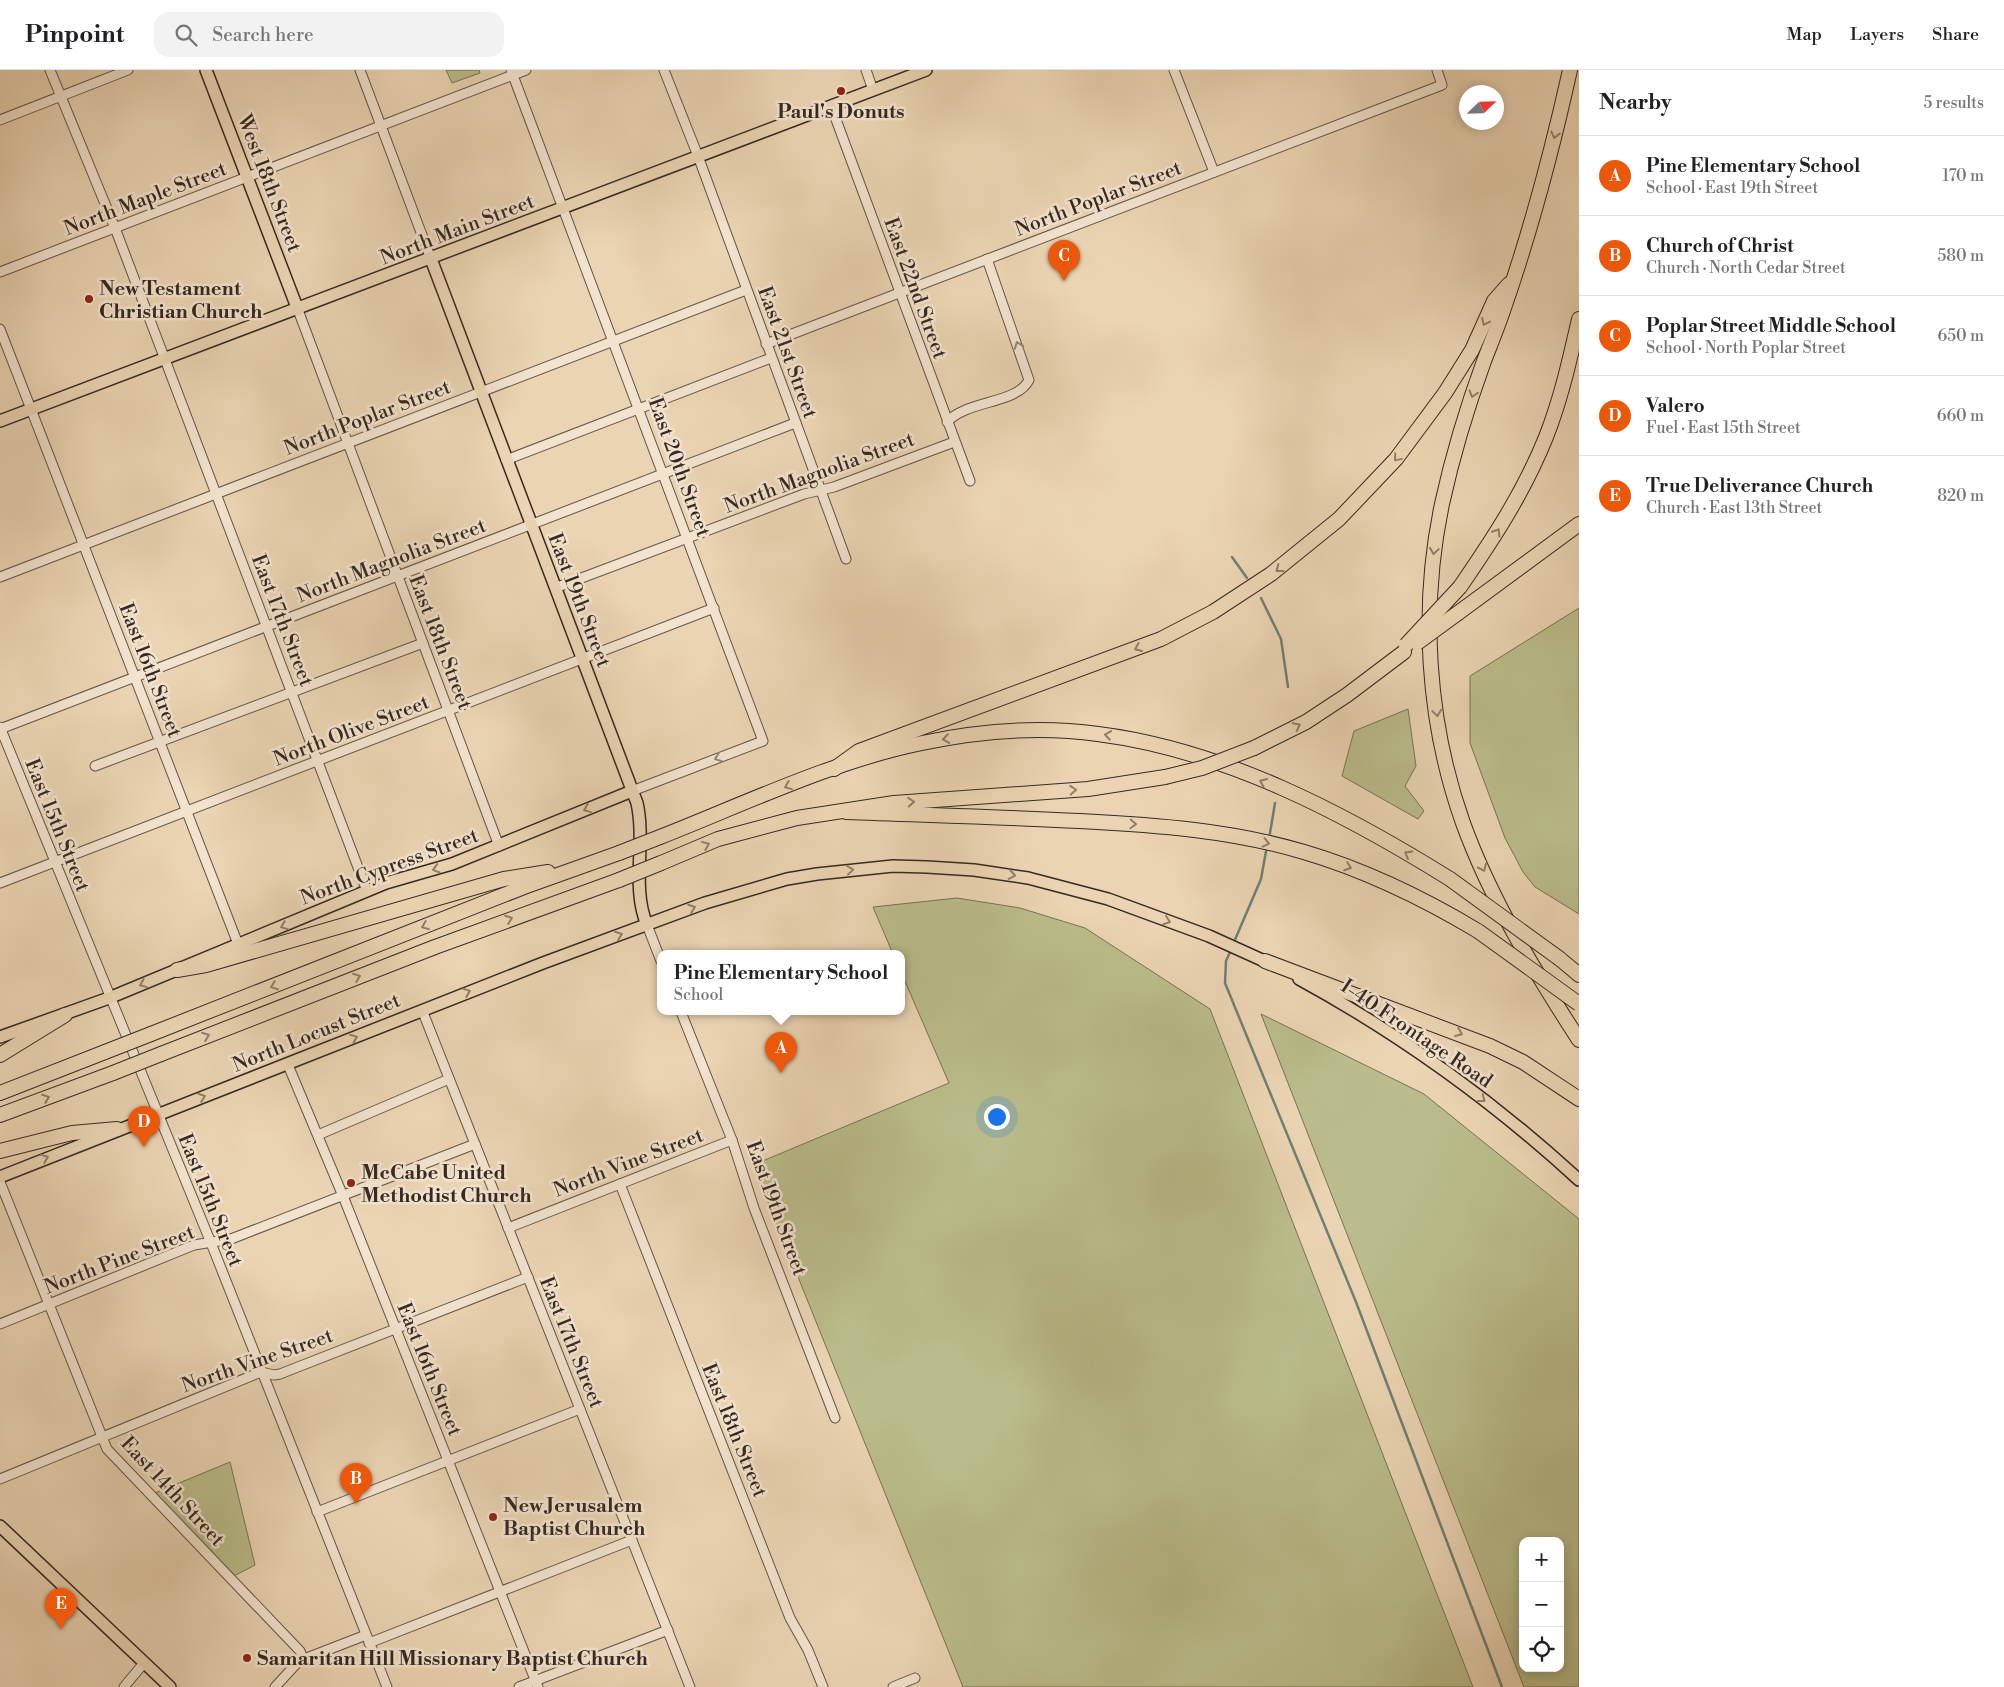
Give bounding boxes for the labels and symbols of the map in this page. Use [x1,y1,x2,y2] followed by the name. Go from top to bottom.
[835,85,847,97] marker: Paul's Donuts
[1459,85,1504,130] north arrow
[777,100,905,125] place label: Paul's Donuts
[231,110,306,256] street label: West 18th Street
[1550,131,1561,140] one-way arrow
[1012,156,1185,243] street label: North Poplar Street
[61,157,230,242] street label: North Maple Street
[377,189,538,271] street label: North Main Street
[877,214,952,363] street label: East 22nd Street
[1048,240,1080,281] pin: C
[99,277,263,325] place label: New Testament Christian Church
[751,283,822,422] street label: East 21st Street
[83,293,95,305] marker: New Testament Christian Church
[1480,317,1491,326] one-way arrow
[1014,341,1024,349] one-way arrow
[281,375,454,462] street label: North Poplar Street
[1469,389,1479,398] one-way arrow
[642,394,715,541] street label: East 20th Street
[721,427,918,520] street label: North Magnolia Street
[1394,452,1403,461] one-way arrow
[293,514,490,609] street label: North Magnolia Street
[1491,529,1501,538] one-way arrow
[542,530,616,671] street label: East 19th Street
[1429,548,1440,556] one-way arrow
[245,551,318,690] street label: East 17th Street
[1275,563,1284,572] one-way arrow
[402,572,477,713] street label: East 18th Street
[113,600,187,741] street label: East 16th Street
[1134,642,1143,653] one-way arrow
[270,690,433,773] street label: North Olive Street
[1431,709,1441,718] one-way arrow
[1292,722,1301,732] one-way arrow
[1103,730,1111,741] one-way arrow
[942,733,950,744] one-way arrow
[714,752,723,762] one-way arrow
[19,755,95,896] street label: East 15th Street
[1259,777,1268,788] one-way arrow
[784,780,793,790] one-way arrow
[1070,785,1078,796] one-way arrow
[907,796,915,807] one-way arrow
[583,803,592,813] one-way arrow
[1129,819,1137,830] one-way arrow
[297,824,482,911] street label: North Cypress Street
[1261,837,1270,848] one-way arrow
[701,840,710,851] one-way arrow
[1405,850,1414,860] one-way arrow
[1343,861,1352,871] one-way arrow
[432,863,441,873] one-way arrow
[1476,863,1487,872] one-way arrow
[846,865,854,876] one-way arrow
[1007,870,1016,880] one-way arrow
[688,904,696,914] one-way arrow
[505,915,513,925] one-way arrow
[1163,915,1171,925] one-way arrow
[280,919,289,930] one-way arrow
[421,919,430,930] one-way arrow
[614,931,623,941] one-way arrow
[353,973,361,983] one-way arrow
[1336,974,1497,1095] street label: I-40 Frontage Road
[139,978,148,988] one-way arrow
[271,980,279,990] one-way arrow
[229,988,404,1078] street label: North Locust Street
[462,988,471,999] one-way arrow
[1454,1027,1462,1037] one-way arrow
[201,1032,210,1042] one-way arrow
[765,1032,797,1073] pin: A
[349,1033,357,1043] one-way arrow
[197,1093,206,1103] one-way arrow
[1476,1093,1485,1101] one-way arrow
[41,1094,49,1104] one-way arrow
[984,1104,1010,1130] your location
[128,1106,160,1147] pin: D
[550,1123,707,1204] street label: North Vine Street
[172,1130,248,1271] street label: East 15th Street
[740,1138,812,1279] street label: East 19th Street
[40,1154,49,1165] one-way arrow
[361,1161,532,1209] place label: McCabe United Methodist Church
[345,1177,357,1189] marker: McCabe United Methodist Church
[41,1220,198,1301] street label: North Pine Street
[533,1273,608,1412] street label: East 17th Street
[390,1299,467,1440] street label: East 16th Street
[178,1324,337,1399] street label: North Vine Street
[695,1360,772,1501] street label: East 18th Street
[115,1432,229,1552] street label: East 14th Street
[340,1463,372,1504] pin: B
[503,1494,646,1542] place label: New Jerusalem Baptist Church
[487,1511,499,1523] marker: New Jerusalem Baptist Church
[45,1588,77,1629] pin: E
[257,1647,649,1672] place label: Samaritan Hill Missionary Baptist Church
[241,1652,253,1664] marker: Samaritan Hill Missionary Baptist Church

